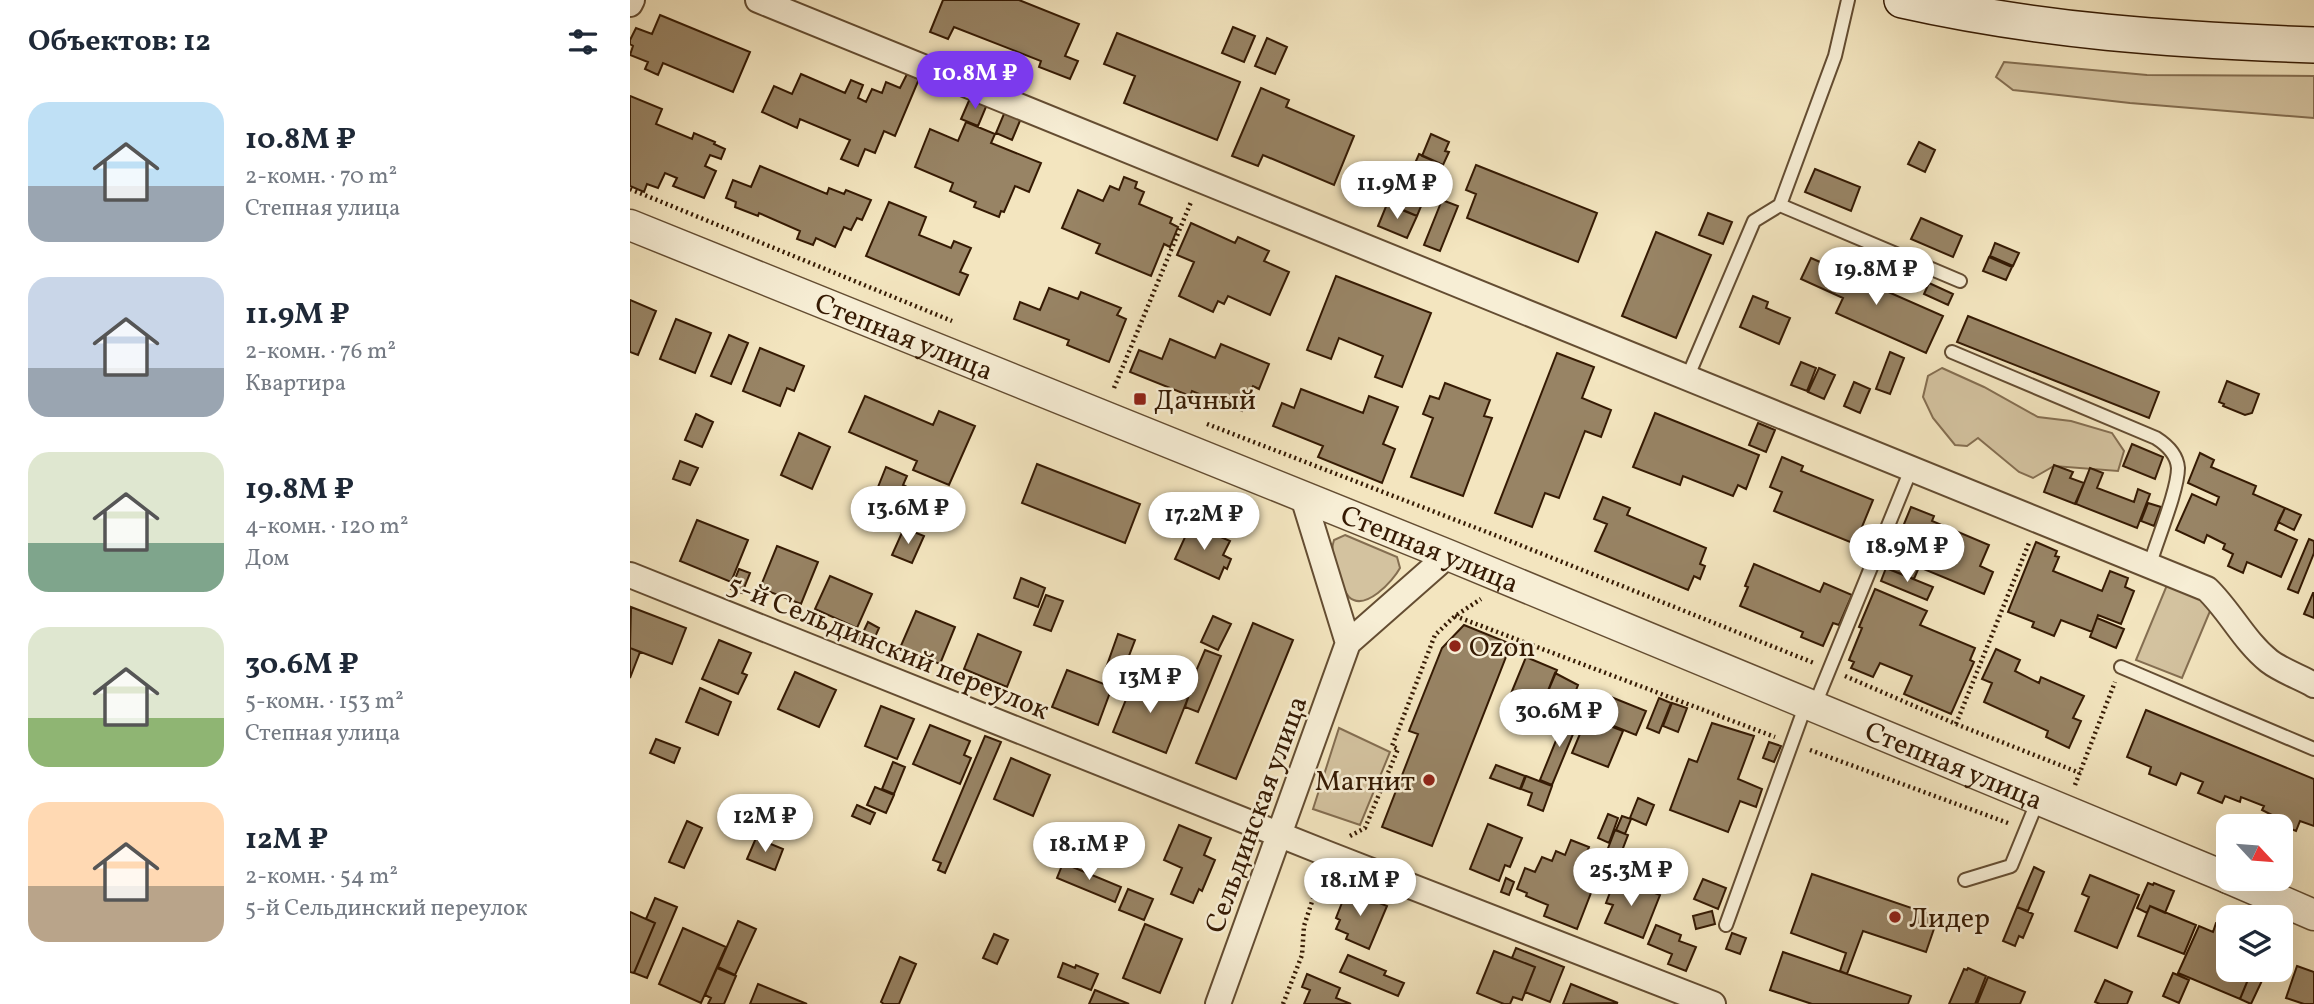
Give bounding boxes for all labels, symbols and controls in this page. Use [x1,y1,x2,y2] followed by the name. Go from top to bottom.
[28,21,211,63] text: Объектов: 12
[564,23,602,61] icon: filters
[910,52,1040,111] pin: 10.8M ₽
[932,58,1018,90] text: 10.8M ₽
[245,119,356,161] text: 10.8M ₽
[84,130,168,214] icon: home
[245,161,397,193] text: 2-комн. · 70 m²
[1332,162,1462,221] pin: 11.9M ₽
[1357,168,1437,200] text: 11.9M ₽
[245,193,400,225] text: Степная улица
[1811,247,1941,307] pin: 19.8M ₽
[1834,254,1918,286] text: 19.8M ₽
[808,285,999,392] street label: Степная улица
[245,294,350,336] text: 11.9M ₽
[84,305,168,389] icon: home
[245,336,396,368] text: 2-комн. · 76 m²
[245,368,346,400] text: Квартира
[1154,382,1256,421] place label: Дачный
[1132,391,1148,407] marker: Дачный
[245,469,354,511] text: 19.8M ₽
[84,480,168,564] icon: home
[843,486,973,546] pin: 13.6M ₽
[1139,492,1269,552] pin: 17.2M ₽
[867,493,949,525] text: 13.6M ₽
[1334,497,1524,604] street label: Степная улица
[1164,499,1244,531] text: 17.2M ₽
[245,511,408,543] text: 4-комн. · 120 m²
[1842,524,1972,584] pin: 18.9M ₽
[1865,531,1949,563] text: 18.9M ₽
[245,543,289,575] text: Дом
[721,566,1055,731] street label: 5-й Сельдинский переулок
[1469,629,1535,668] place label: Ozon
[1447,638,1463,654] marker: Ozon
[245,644,359,686] text: 30.6M ₽
[84,655,168,739] icon: home
[1101,656,1199,715] pin: 13M ₽
[1118,662,1182,694] text: 13M ₽
[245,686,404,718] text: 5-комн. · 153 m²
[1494,690,1624,749] pin: 30.6M ₽
[1196,691,1318,939] street label: Сельдинская улица
[1515,696,1603,728] text: 30.6M ₽
[1858,713,2048,821] street label: Степная улица
[245,718,400,750] text: Степная улица
[1315,763,1415,802] place label: Магнит
[1421,772,1437,788] marker: Магнит
[716,794,814,854] pin: 12M ₽
[733,801,797,833] text: 12M ₽
[2216,814,2292,891] north arrow
[2216,814,2293,982] map controls
[245,819,328,861] text: 12M ₽
[1024,822,1154,882] pin: 18.1M ₽
[1049,829,1129,861] text: 18.1M ₽
[84,830,168,914] icon: home
[1566,848,1696,908] pin: 25.3M ₽
[1589,855,1673,887] text: 25.3M ₽
[1295,858,1425,918] pin: 18.1M ₽
[245,861,398,893] text: 2-комн. · 54 m²
[1320,865,1400,897] text: 18.1M ₽
[245,893,528,925] text: 5-й Сельдинский переулок
[1909,900,1990,939] place label: Лидер
[2216,905,2293,982] button: layers
[1887,909,1903,925] marker: Лидер

